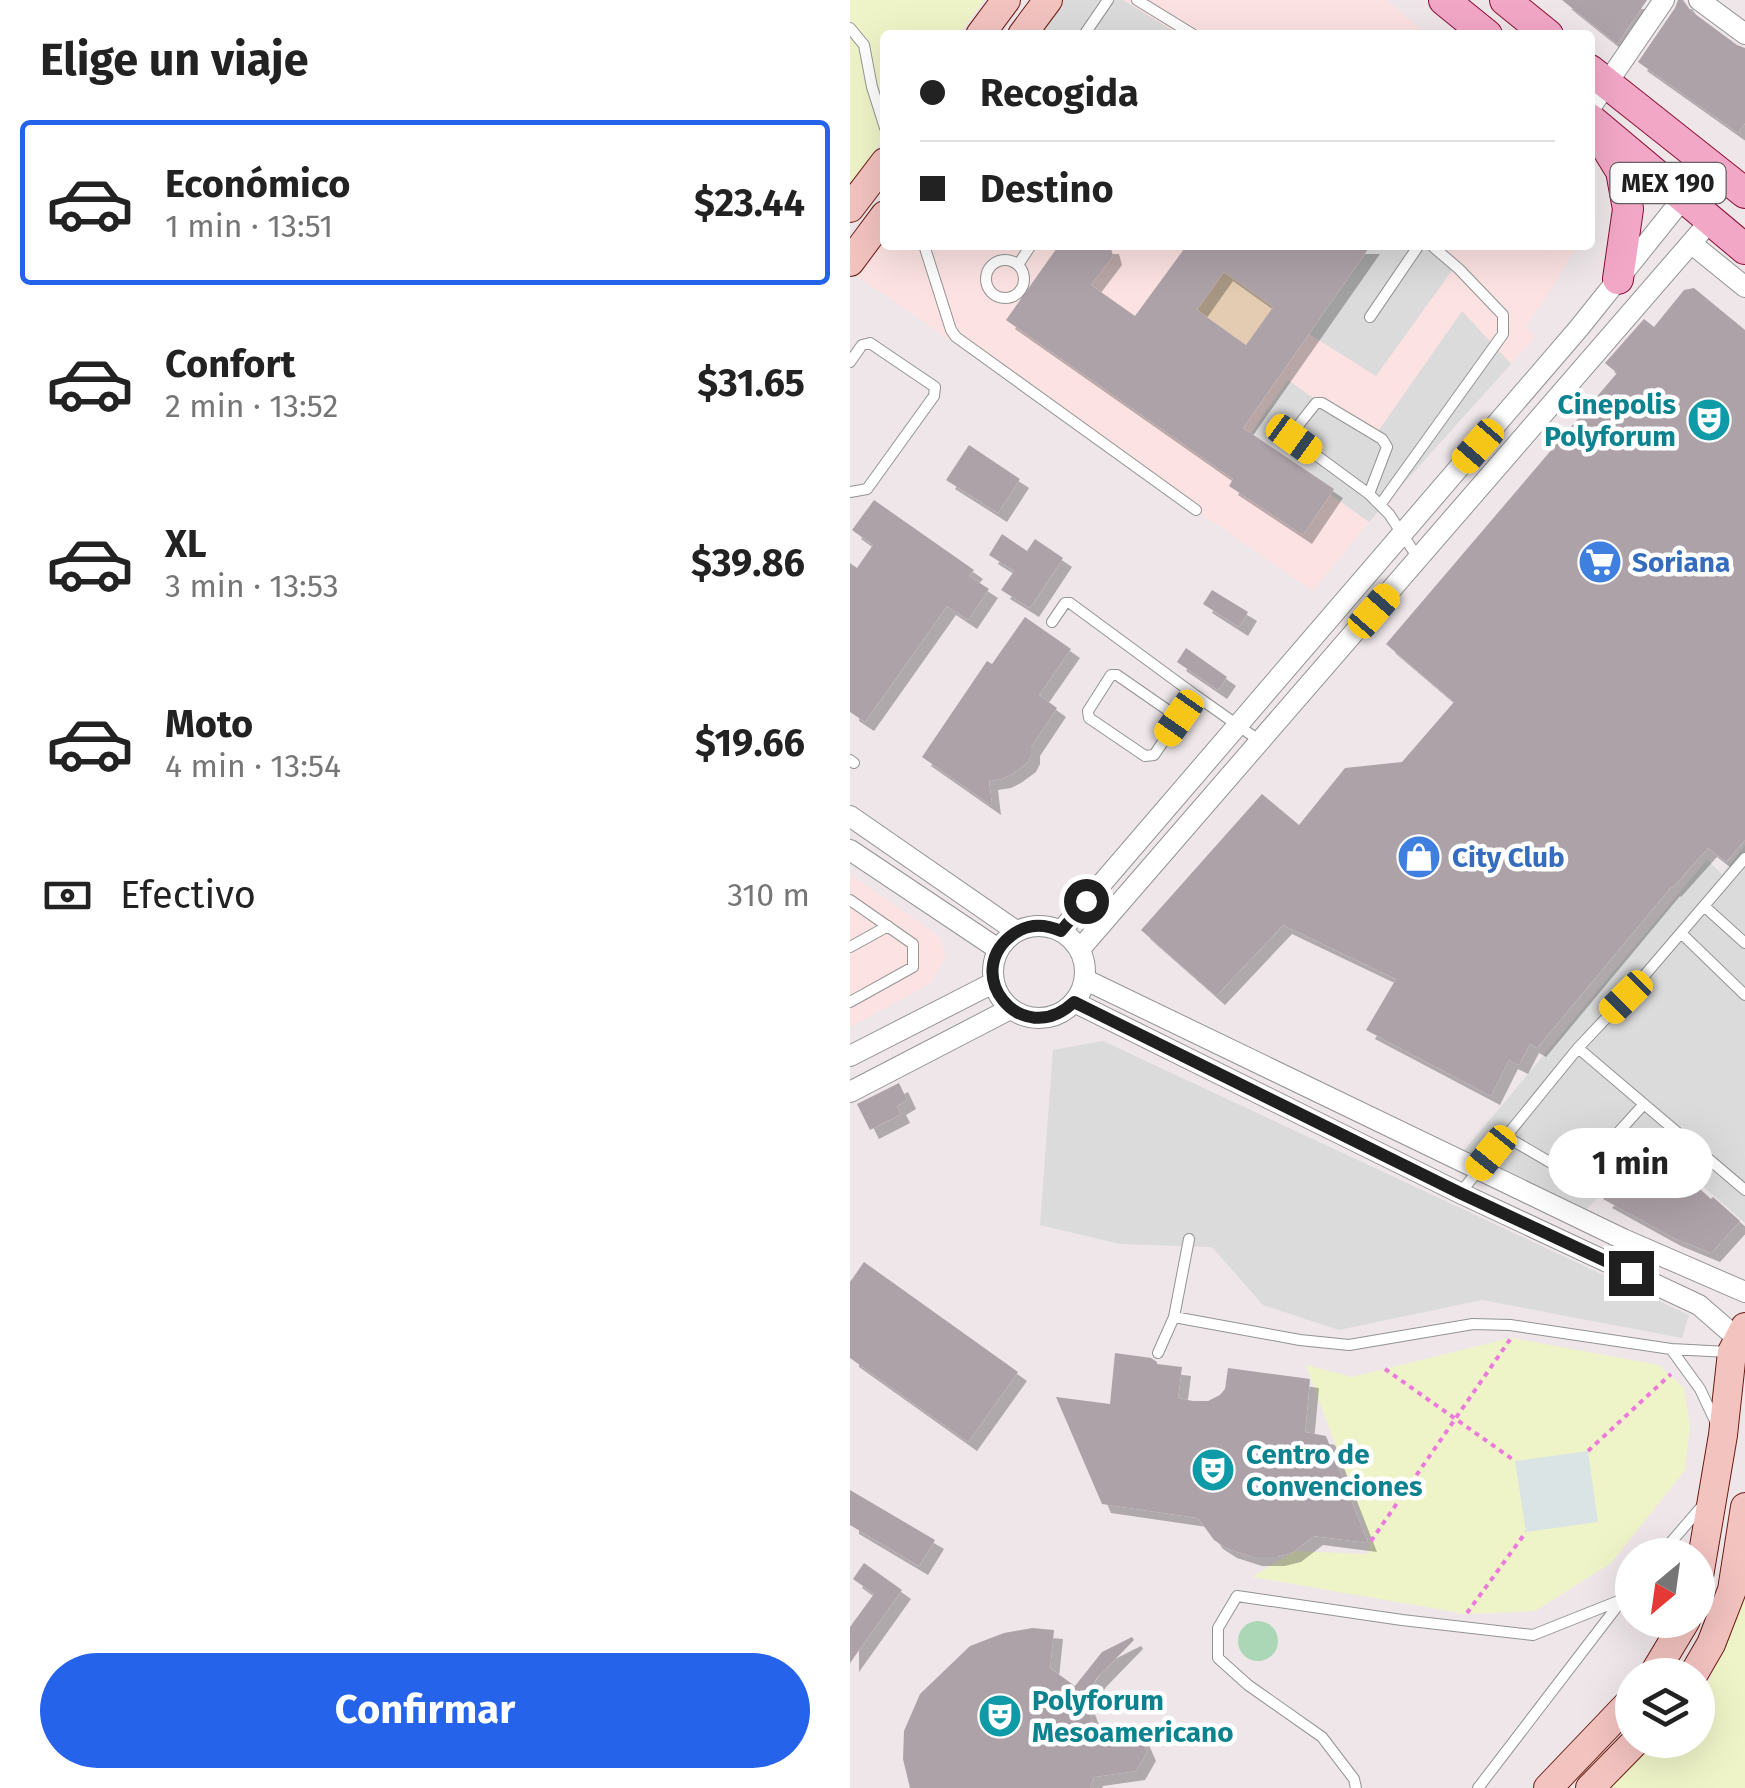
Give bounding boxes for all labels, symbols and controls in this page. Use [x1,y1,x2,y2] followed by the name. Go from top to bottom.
[40,33,308,87] text: Elige un viaje
[980,70,1139,116] text: Recogida
[45,158,135,248] icon: car
[165,161,350,207] text: Económico
[1610,163,1726,203] road number: MEX 190
[980,166,1114,212] text: Destino
[694,180,805,226] text: $23.44
[165,207,333,245] text: 1 min · 13:51
[45,338,135,428] icon: car
[165,341,295,387] text: Confort
[697,360,805,406] text: $31.65
[165,387,338,425] text: 2 min · 13:52
[1544,388,1676,453] place label: Cinepolis Polyforum
[1686,397,1732,443] theatre icon: Cinepolis Polyforum
[1261,409,1327,469] car
[1447,414,1509,478] car
[45,518,135,608] icon: car
[165,521,207,567] text: XL
[1577,539,1623,585] supermarket icon: Soriana
[691,540,805,586] text: $39.86
[1632,546,1730,579] place label: Soriana
[165,567,339,605] text: 3 min · 13:53
[1343,579,1405,643] car
[1150,685,1208,751] car
[45,698,135,788] icon: car
[165,701,253,747] text: Moto
[695,720,805,766] text: $19.66
[165,747,341,785] text: 4 min · 13:54
[1396,834,1442,880] shop icon: City Club
[1452,841,1565,874] place label: City Club
[40,868,95,923] icon: cash
[120,872,256,918] text: Efectivo
[727,876,810,914] text: 310 m
[1064,879,1109,924] route start
[1594,965,1658,1029] car
[1460,1120,1522,1186] car
[1548,1128,1714,1198] callout: 1 min
[1592,1144,1669,1182] text: 1 min
[1609,1251,1654,1296] route end
[1246,1438,1422,1503] place label: Centro de Convenciones
[1190,1447,1236,1493] theatre icon: Centro de Convenciones
[1615,1538,1715,1638] north arrow
[1615,1538,1715,1758] map controls
[40,1653,810,1768] button: Confirmar
[1615,1658,1715,1758] button: layers
[1032,1684,1234,1749] place label: Polyforum Mesoamericano
[977,1693,1023,1739] theatre icon: Polyforum Mesoamericano

